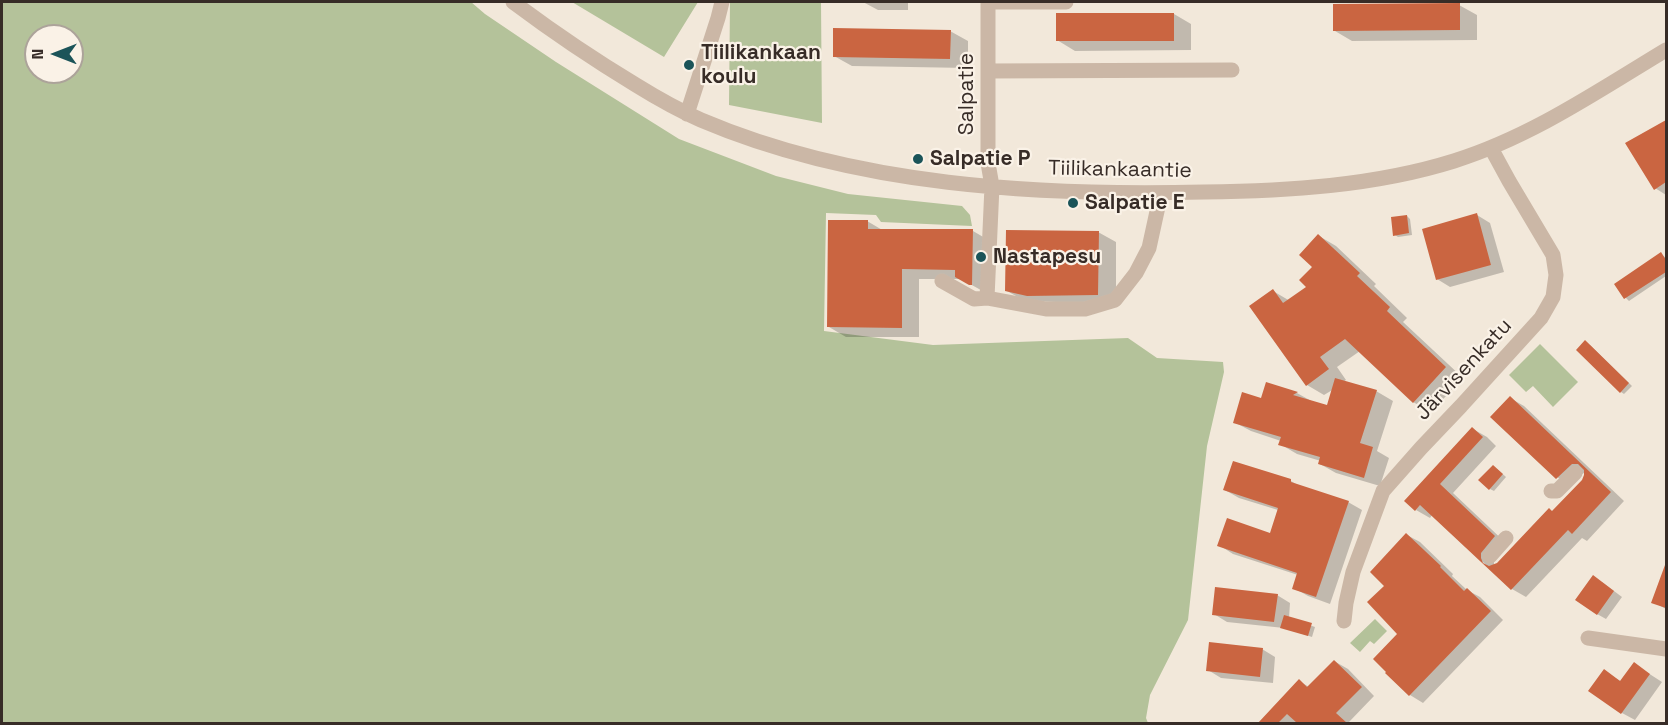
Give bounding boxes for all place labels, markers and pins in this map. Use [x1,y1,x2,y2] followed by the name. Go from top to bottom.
[701,40,821,90] place label: Tiilikankaan koulu
[682,58,696,72] marker: Tiilikankaan koulu
[930,146,1031,172] place label: Salpatie P
[911,152,925,166] marker: Salpatie P
[1085,190,1184,216] place label: Salpatie E
[1066,196,1080,210] marker: Salpatie E
[993,244,1101,270] place label: Nastapesu
[974,250,988,264] marker: Nastapesu

